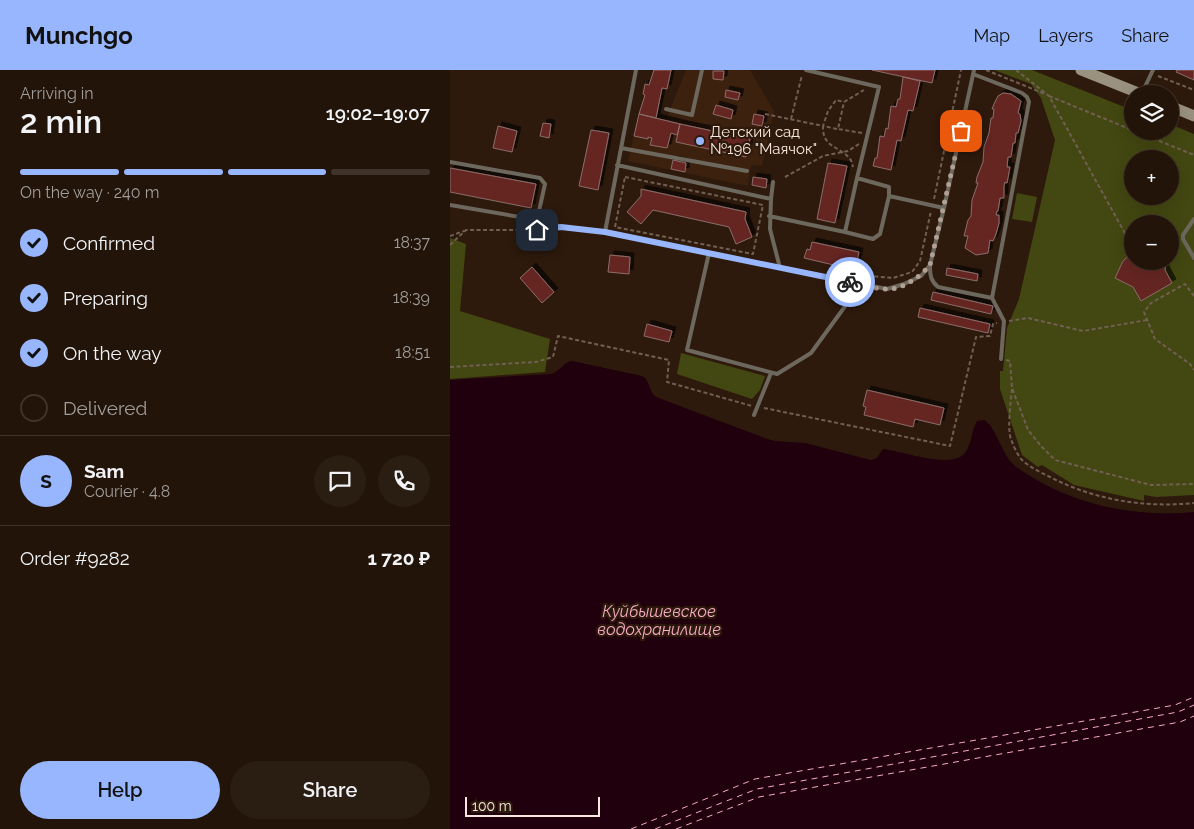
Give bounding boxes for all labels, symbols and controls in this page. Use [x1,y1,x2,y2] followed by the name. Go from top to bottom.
[25,21,133,50] text: Munchgo
[974,25,1010,46] text: Map
[1038,25,1093,46] text: Layers
[1121,25,1169,46] text: Share
[20,84,94,103] text: Arriving in
[1124,85,1179,270] map controls
[1124,85,1179,140] button: layers
[326,102,430,124] text: 19:02–19:07
[20,103,102,140] text: 2 min
[940,110,982,152] pin
[947,117,975,145] icon: bag
[710,123,817,158] place label: Детский сад №196 "Маячок"
[694,135,706,147] marker: Детский сад №196 "Маячок"
[1124,150,1179,205] button: +
[20,183,159,202] text: On the way · 240 m
[516,209,558,251] pin
[1124,215,1179,270] button: −
[523,216,551,244] icon: home
[20,229,48,257] icon: check
[63,232,155,254] text: Confirmed
[394,233,430,252] text: 18:37
[825,257,875,307] courier
[836,268,864,296] icon: bike
[20,284,48,312] icon: check
[63,287,148,309] text: Preparing
[393,288,430,307] text: 18:39
[20,339,48,367] icon: check
[63,342,162,364] text: On the way
[395,343,430,362] text: 18:51
[63,397,147,419] text: Delivered
[314,455,366,507] button: chat
[378,455,430,507] button: phone
[84,460,124,482] text: Sam
[40,470,52,492] text: S
[84,482,170,501] text: Courier · 4.8
[20,547,130,569] text: Order #9282
[367,547,430,569] text: 1 720 ₽
[597,602,721,639] water label: Куйбышевское водохранилище
[20,761,220,819] button: Help
[230,761,430,819] button: Share
[465,794,600,817] scale bar
[472,798,512,814] text: 100 m

